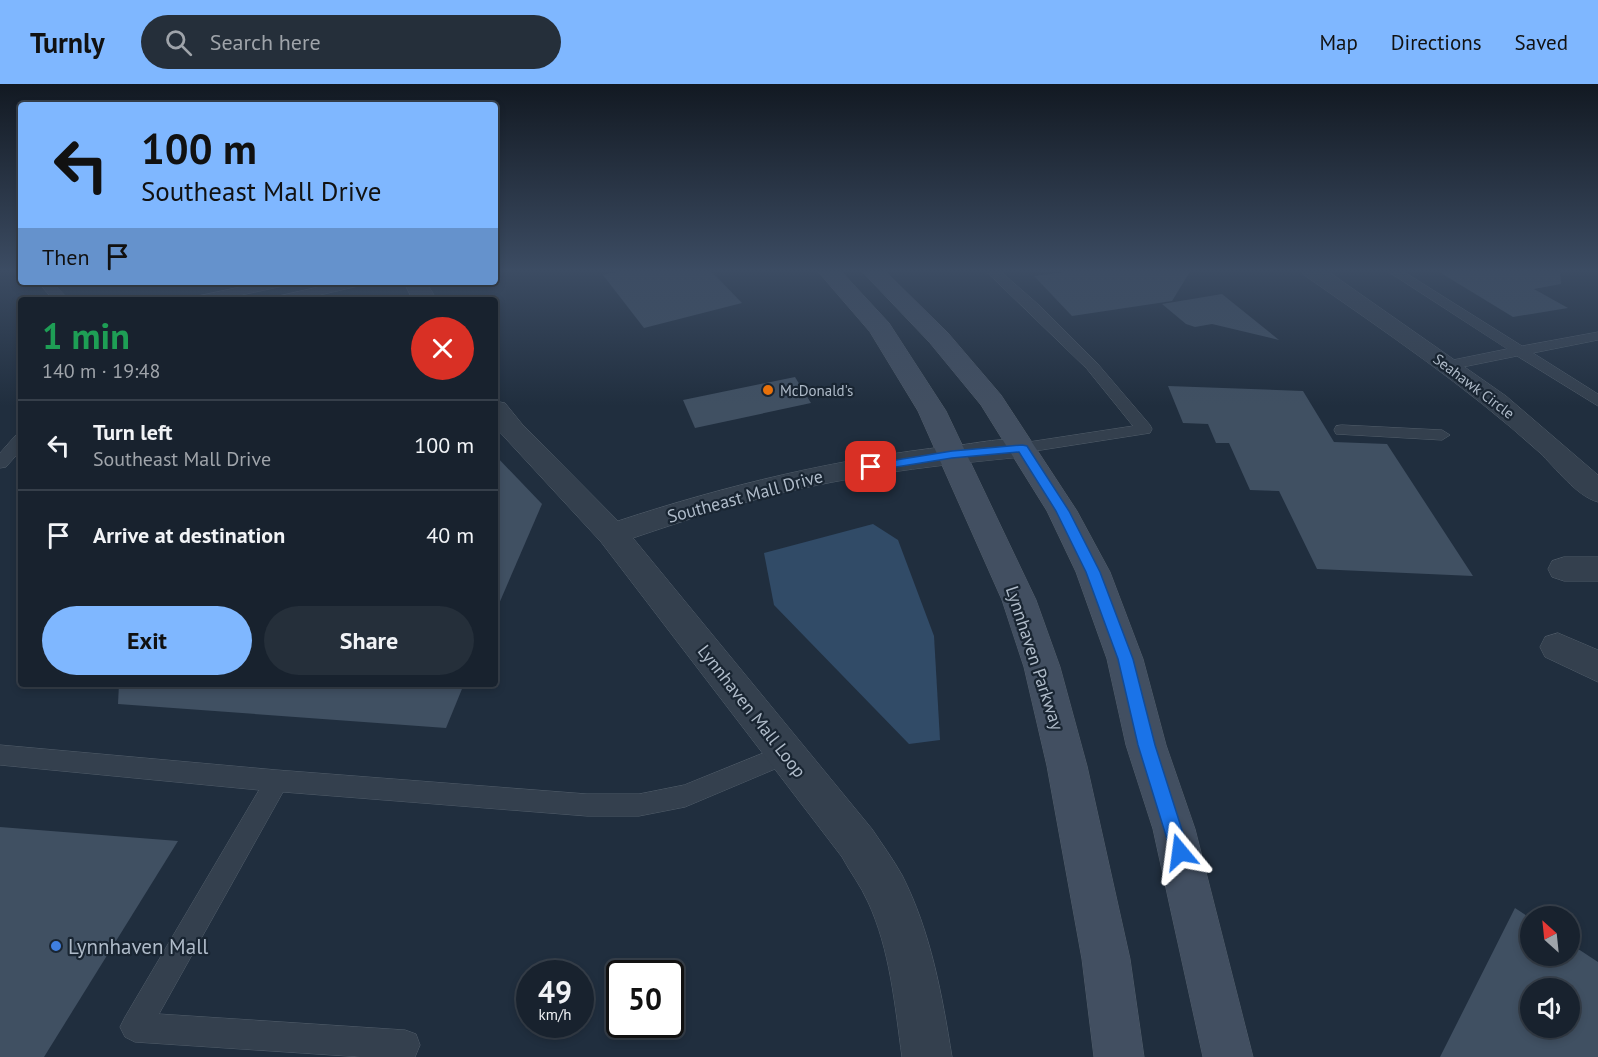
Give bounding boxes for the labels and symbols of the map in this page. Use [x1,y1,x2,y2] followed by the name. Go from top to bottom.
[1430,349,1518,423] street label: Seahawk Circle
[780,381,853,400] place label: McDonald's
[761,383,775,397] marker: McDonald's
[845,441,896,492] pin
[665,464,825,528] street label: Southeast Mall Drive
[1001,583,1069,734] street label: Lynnhaven Parkway
[693,640,811,782] street label: Lynnhaven Mall Loop
[1148,820,1212,884] position arrow
[1520,906,1580,966] north arrow
[68,933,208,960] place label: Lynnhaven Mall
[49,939,63,953] marker: Lynnhaven Mall
[606,960,684,1038] speed limit sign: 50

